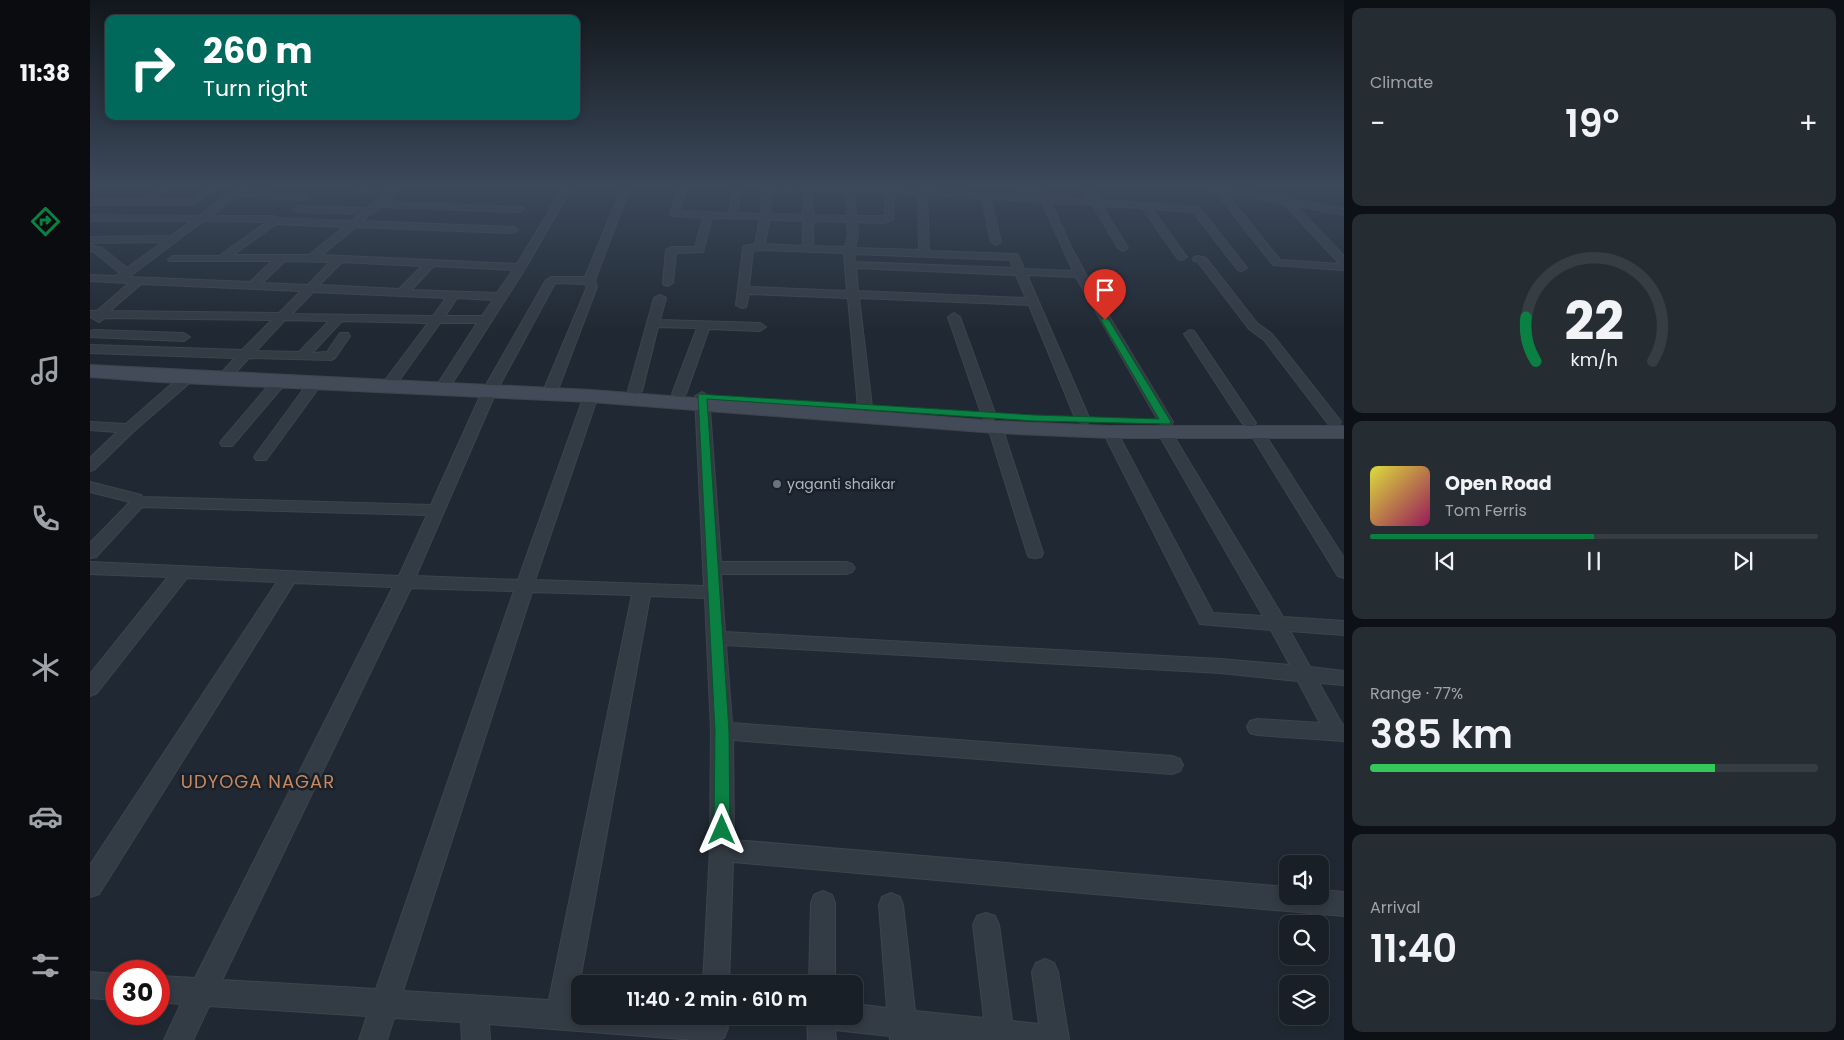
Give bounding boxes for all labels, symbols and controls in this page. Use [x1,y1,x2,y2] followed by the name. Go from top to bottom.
[203,26,313,75] text: 260 m
[120,35,185,100] icon: right
[20,58,70,89] text: 11:38
[1370,71,1433,94] text: Climate
[203,73,308,104] text: Turn right
[1565,97,1619,150] text: 19°
[1370,104,1385,143] text: −
[1799,104,1818,143] text: +
[28,204,63,239] icon: directions
[1084,269,1126,320] pin
[1091,276,1119,304] icon: arrive
[1564,285,1624,358] text: 22
[1570,347,1618,372] text: km/h
[28,353,63,388] icon: music
[1445,470,1552,497] text: Open Road
[787,474,896,494] place label: yaganti shaikar
[771,478,783,490] marker: yaganti shaikar
[1445,499,1527,522] text: Tom Ferris
[28,501,63,536] icon: phone
[1431,547,1459,575] icon: previous
[1580,547,1608,575] icon: pause
[1729,547,1757,575] icon: next
[28,650,63,685] icon: climate
[1370,682,1463,705] text: Range · 77%
[1370,708,1513,761] text: 385 km
[181,769,335,794] district label: UDYOGA NAGAR
[28,799,63,834] icon: car
[695,803,747,855] position arrow
[1279,855,1329,1025] map controls
[1279,855,1329,905] button: sound
[1370,896,1420,919] text: Arrival
[1279,915,1329,965] button: search
[1370,922,1457,975] text: 11:40
[28,948,63,983] icon: filters
[105,960,170,1025] speed limit sign: 30
[1279,975,1329,1025] button: layers
[627,986,807,1013] text: 11:40 · 2 min · 610 m

